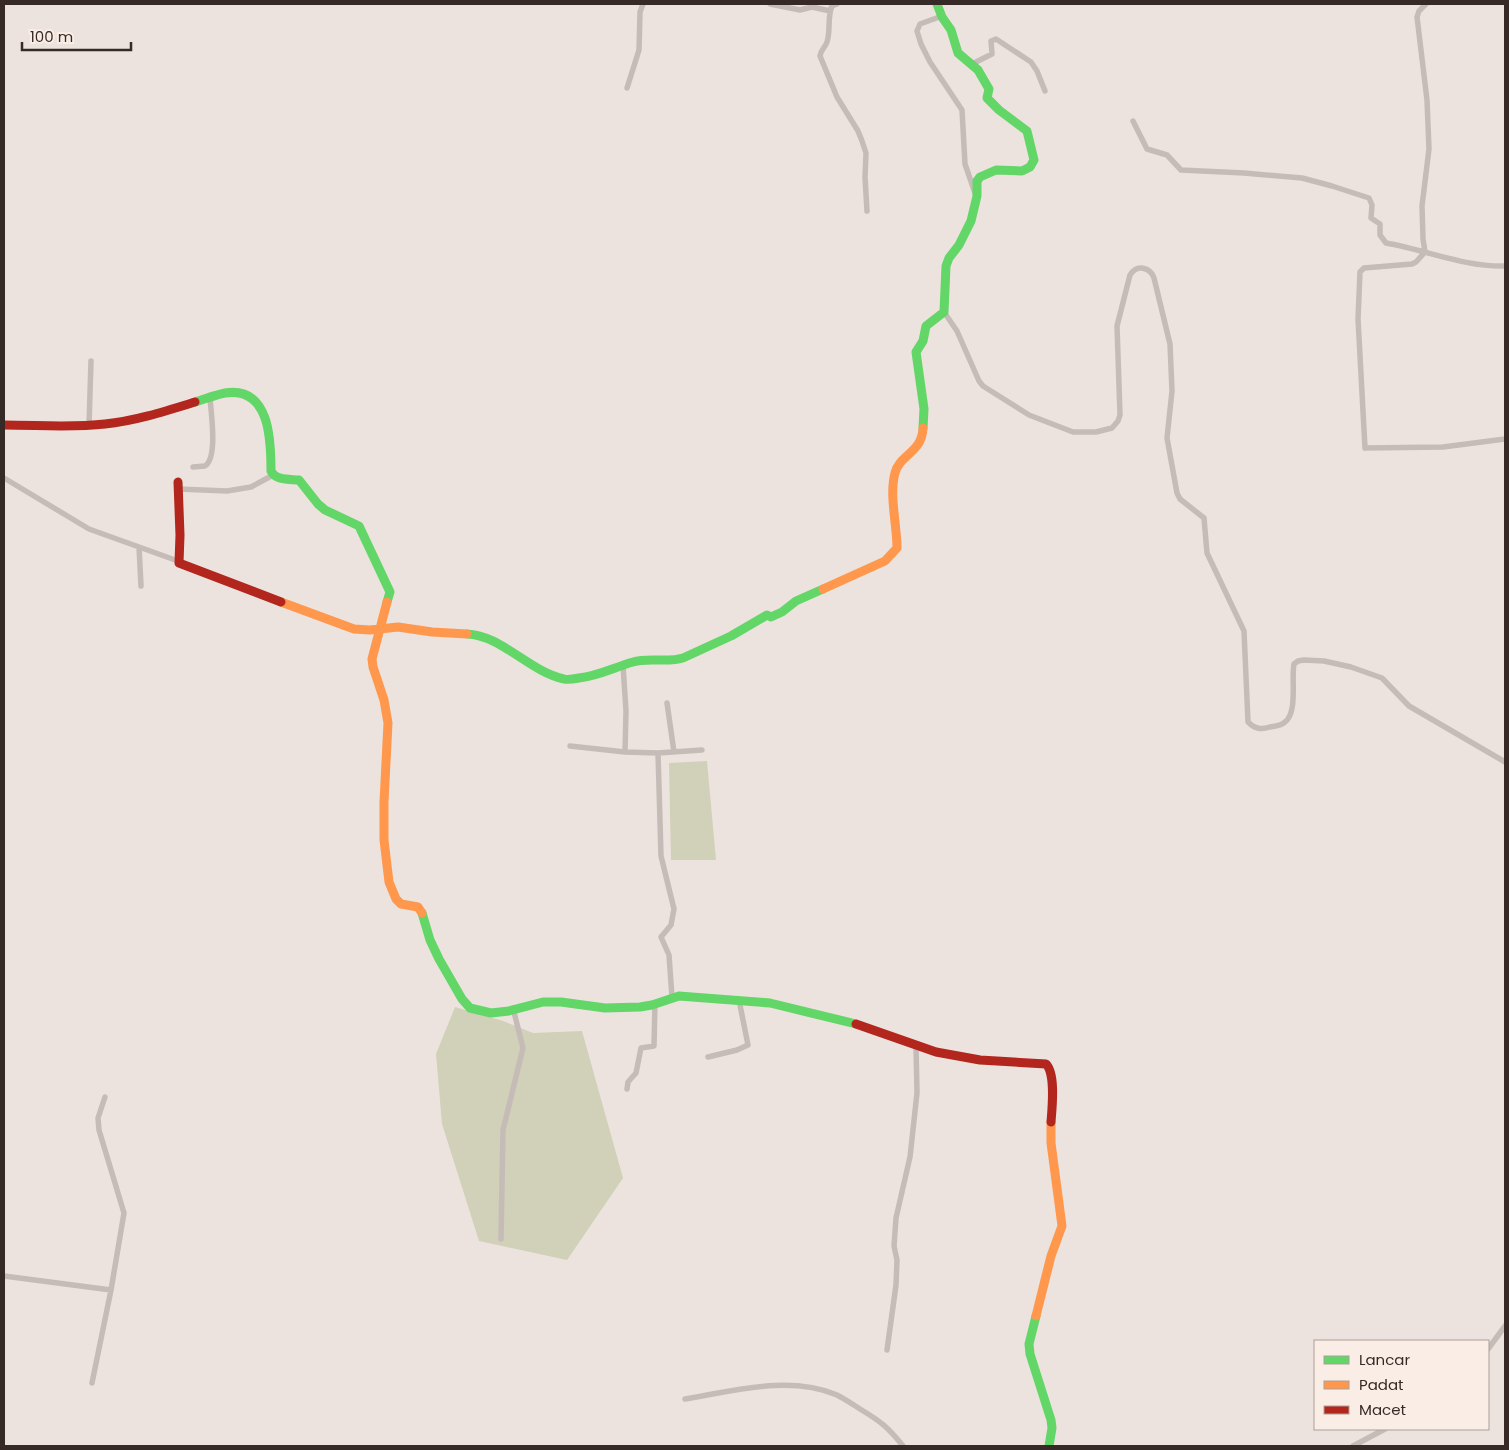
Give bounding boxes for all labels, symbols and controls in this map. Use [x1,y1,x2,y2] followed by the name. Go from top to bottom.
[22,20,131,52] scale bar
[30,26,73,47] text: 100 m
[1314,1340,1489,1430] legend
[1359,1349,1410,1370] text: Lancar
[1359,1374,1404,1395] text: Padat
[1359,1399,1406,1420] text: Macet

